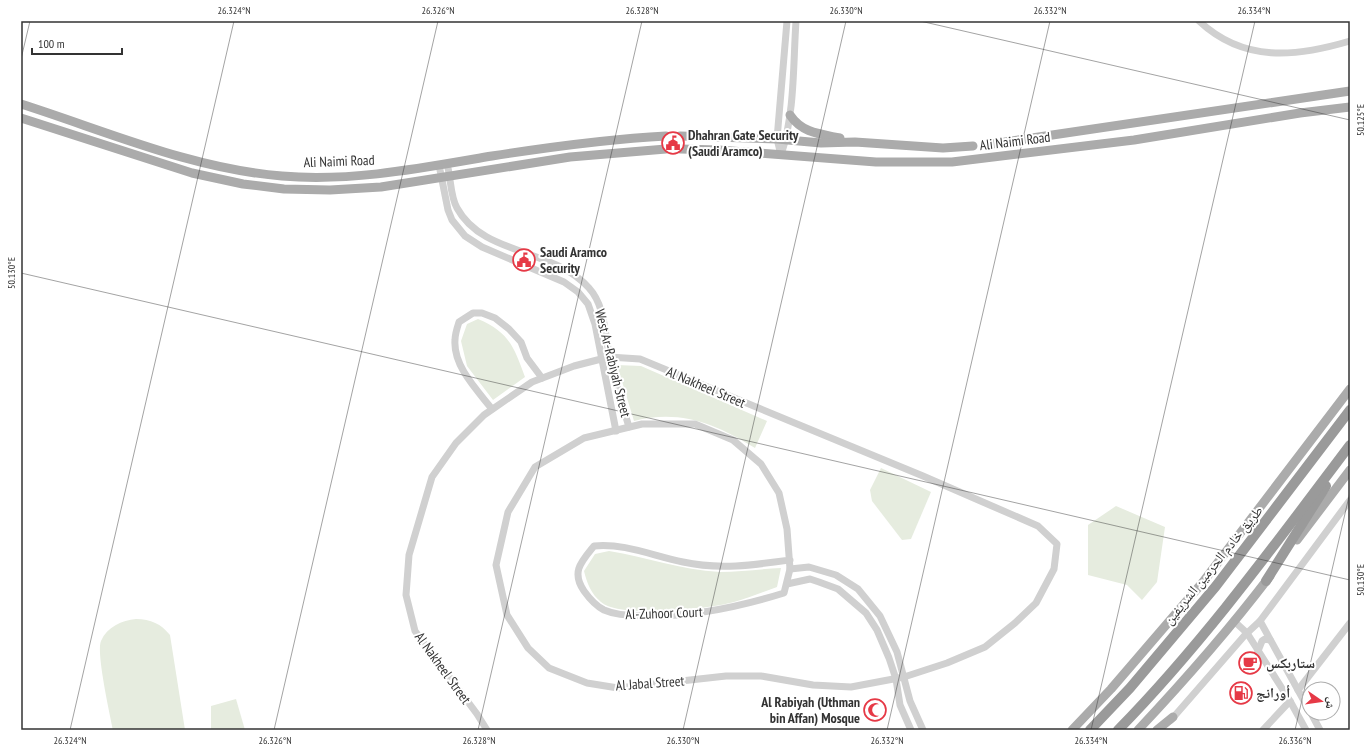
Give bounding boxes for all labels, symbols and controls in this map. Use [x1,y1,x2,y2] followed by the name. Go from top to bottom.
[217,4,251,17] text: 26.324°N
[421,4,455,17] text: 26.326°N
[625,4,659,17] text: 26.328°N
[829,4,863,17] text: 26.330°N
[1033,4,1067,17] text: 26.332°N
[1237,4,1271,17] text: 26.334°N
[32,30,122,56] scale bar
[38,36,65,51] text: 100 m
[1354,104,1367,136] text: 50.125°E
[688,126,799,160] place label: Dhahran Gate Security (Saudi Aramco)
[979,128,1051,154] street label: Ali Naimi Road
[660,130,686,156] public building icon: Dhahran Gate Security (Saudi Aramco)
[303,151,375,171] street label: Ali Naimi Road
[540,243,607,277] place label: Saudi Aramco Security
[511,247,537,273] public building icon: Saudi Aramco Security
[5,257,18,289] text: 50.130°E
[591,307,635,419] street label: West Ar-Rabiyah Street
[664,362,748,412] street label: Al Nakheel Street
[1159,502,1267,629] street label: طريق خادم الحرمين الشريفين
[1354,564,1367,596] text: 50.130°E
[625,603,703,623] street label: Al-Zuhoor Court
[411,629,475,707] street label: Al Nakheel Street
[1237,650,1263,676] cafe icon: ستاربكس
[1266,654,1315,672] place label: ستاربكس
[615,672,685,694] street label: Al Jabal Street
[1228,680,1254,706] fuel station icon: أورانج
[1301,681,1341,721] north arrow
[1256,684,1290,702] place label: أورانج
[760,693,860,727] place label: Al Rabiyah (Uthman bin Affan) Mosque
[1322,696,1339,711] text: ش
[862,697,888,723] mosque icon: Al Rabiyah (Uthman bin Affan) Mosque
[53,734,87,747] text: 26.324°N
[258,734,292,747] text: 26.326°N
[462,734,496,747] text: 26.328°N
[666,734,700,747] text: 26.330°N
[870,734,904,747] text: 26.332°N
[1074,734,1108,747] text: 26.334°N
[1278,734,1312,747] text: 26.336°N

